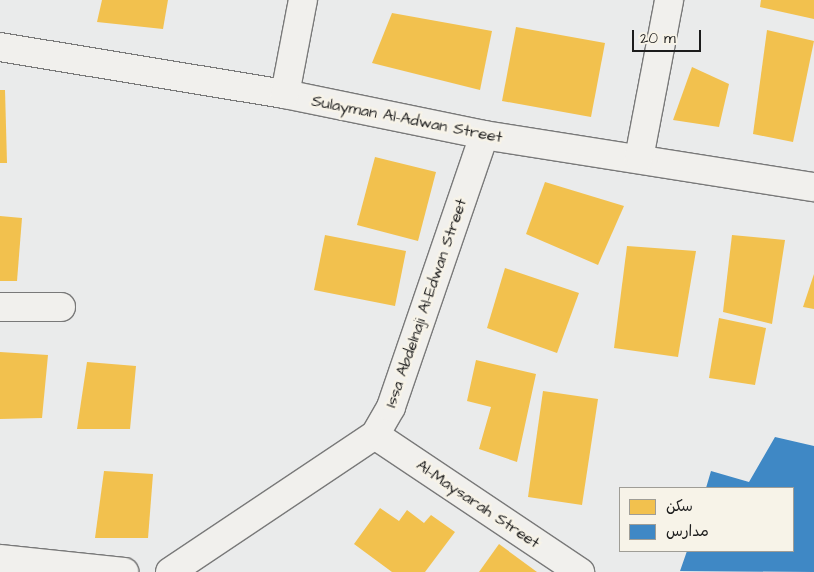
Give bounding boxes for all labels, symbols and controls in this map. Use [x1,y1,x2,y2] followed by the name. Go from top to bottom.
[634,20,703,52] scale bar
[640,28,676,49] text: 20 m
[310,91,504,147] street label: Sulayman Al-Adwan Street
[381,196,471,410] street label: Issa Abdelnaji Al-Edwan Street
[413,456,543,552] street label: Al-Maysarah Street
[619,487,794,552] legend
[666,496,693,517] text: سكن
[666,521,709,542] text: مدارس

